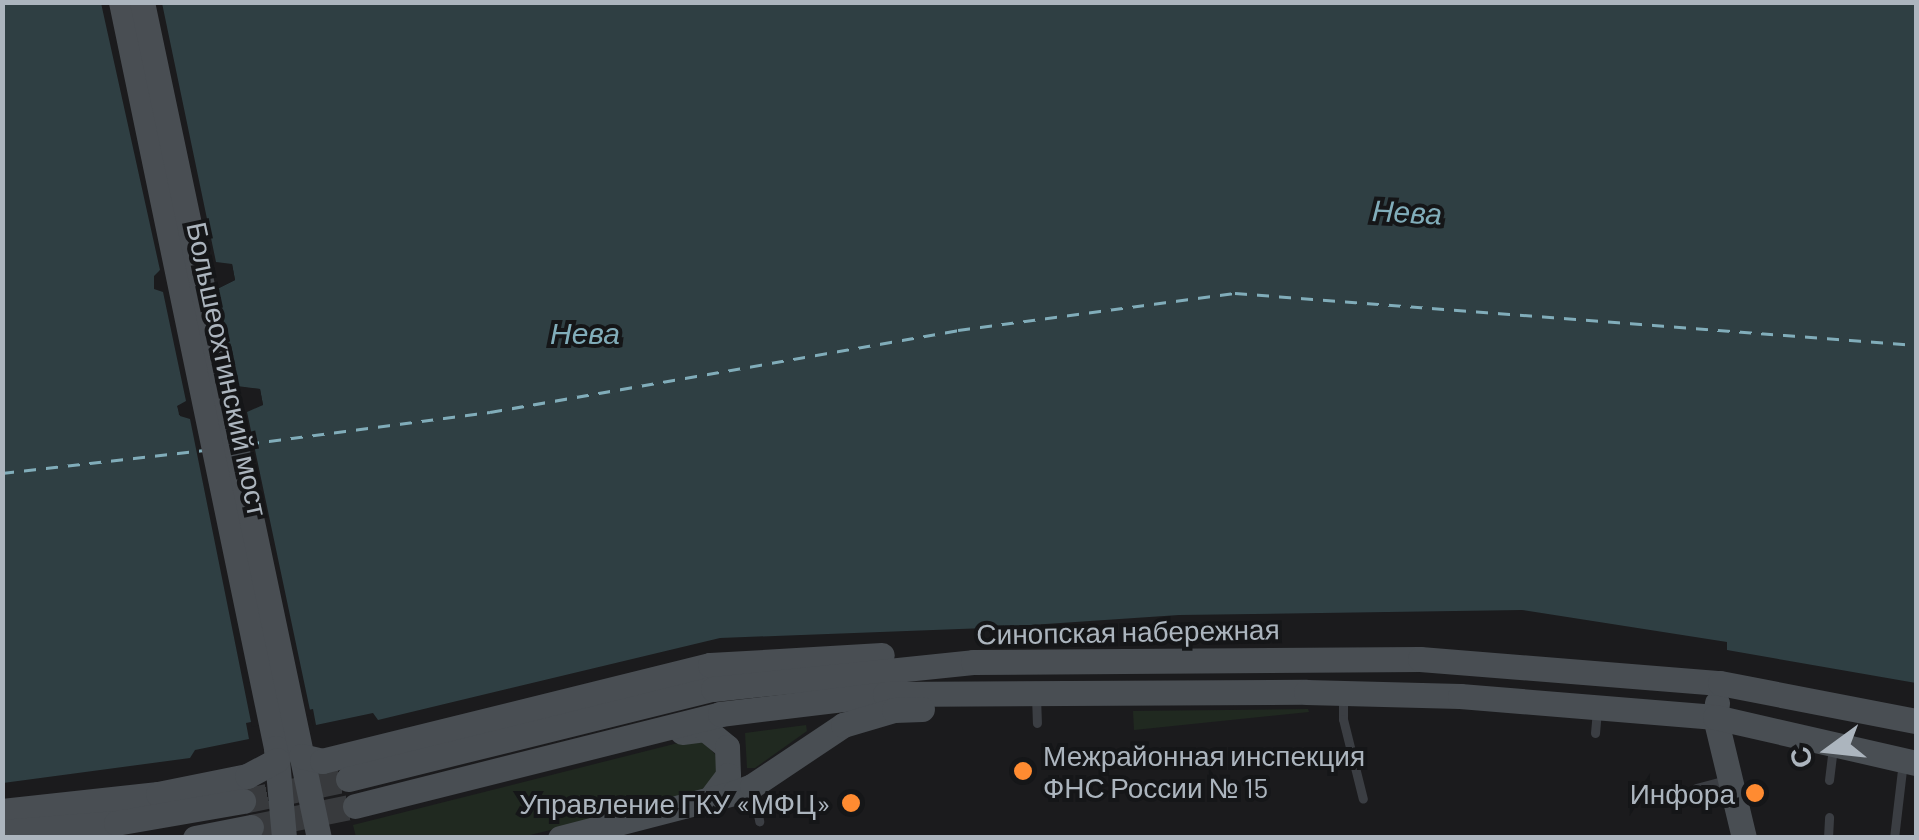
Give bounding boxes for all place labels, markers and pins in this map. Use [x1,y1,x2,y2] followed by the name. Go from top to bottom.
[1043,738,1365,804] place label: Межрайонная инспекция ФНС России № 15
[1012,760,1034,782] marker: Межрайонная инспекция ФНС России № 15
[1630,776,1735,810] place label: Инфора
[1744,782,1766,804] marker: Инфора
[519,786,831,820] place label: Управление ГКУ «МФЦ»
[840,792,862,814] marker: Управление ГКУ «МФЦ»

